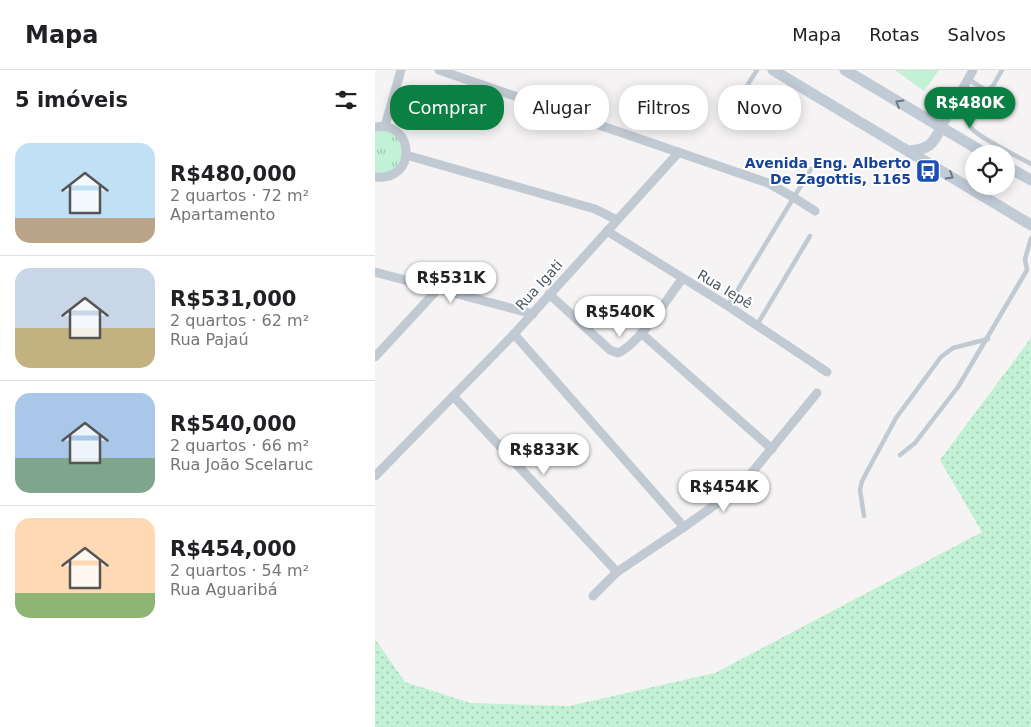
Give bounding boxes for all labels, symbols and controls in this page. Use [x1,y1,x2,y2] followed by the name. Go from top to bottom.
[25,21,98,49] text: Mapa
[792,24,841,45] text: Mapa
[869,24,920,45] text: Rotas
[948,24,1006,45] text: Salvos
[390,85,504,130] chip: Comprar
[514,85,609,130] chip: Alugar
[619,85,708,130] chip: Filtros
[718,85,801,130] chip: Novo
[332,86,360,114] icon: filters
[929,87,1011,129] pin: R$480K
[15,88,128,112] text: 5 imóveis
[935,93,1005,112] text: R$480K
[895,99,904,109] one-way arrow
[965,145,1015,195] map controls
[965,145,1015,195] button: locate
[745,155,911,187] place label: Avenida Eng. Alberto De Zagottis, 1165
[915,158,941,184] bus stop icon: Avenida Eng. Alberto De Zagottis, 1165
[170,162,296,186] text: R$480,000
[55,163,115,223] icon: home
[945,169,954,179] one-way arrow
[170,186,309,205] text: 2 quartos · 72 m²
[170,205,275,224] text: Apartamento
[512,257,566,313] street label: Rua Igati
[410,262,492,304] pin: R$531K
[695,266,755,312] street label: Rua Iepê
[416,268,486,287] text: R$531K
[170,287,296,311] text: R$531,000
[55,288,115,348] icon: home
[579,296,661,338] pin: R$540K
[585,302,655,321] text: R$540K
[170,311,309,330] text: 2 quartos · 62 m²
[170,330,249,349] text: Rua Pajaú
[170,412,296,436] text: R$540,000
[55,413,115,473] icon: home
[503,434,585,476] pin: R$833K
[170,436,309,455] text: 2 quartos · 66 m²
[509,440,579,459] text: R$833K
[170,455,313,474] text: Rua João Scelaruc
[683,470,765,513] pin: R$454K
[689,477,759,496] text: R$454K
[170,537,296,561] text: R$454,000
[55,538,115,598] icon: home
[170,561,309,580] text: 2 quartos · 54 m²
[170,580,277,599] text: Rua Aguaribá

